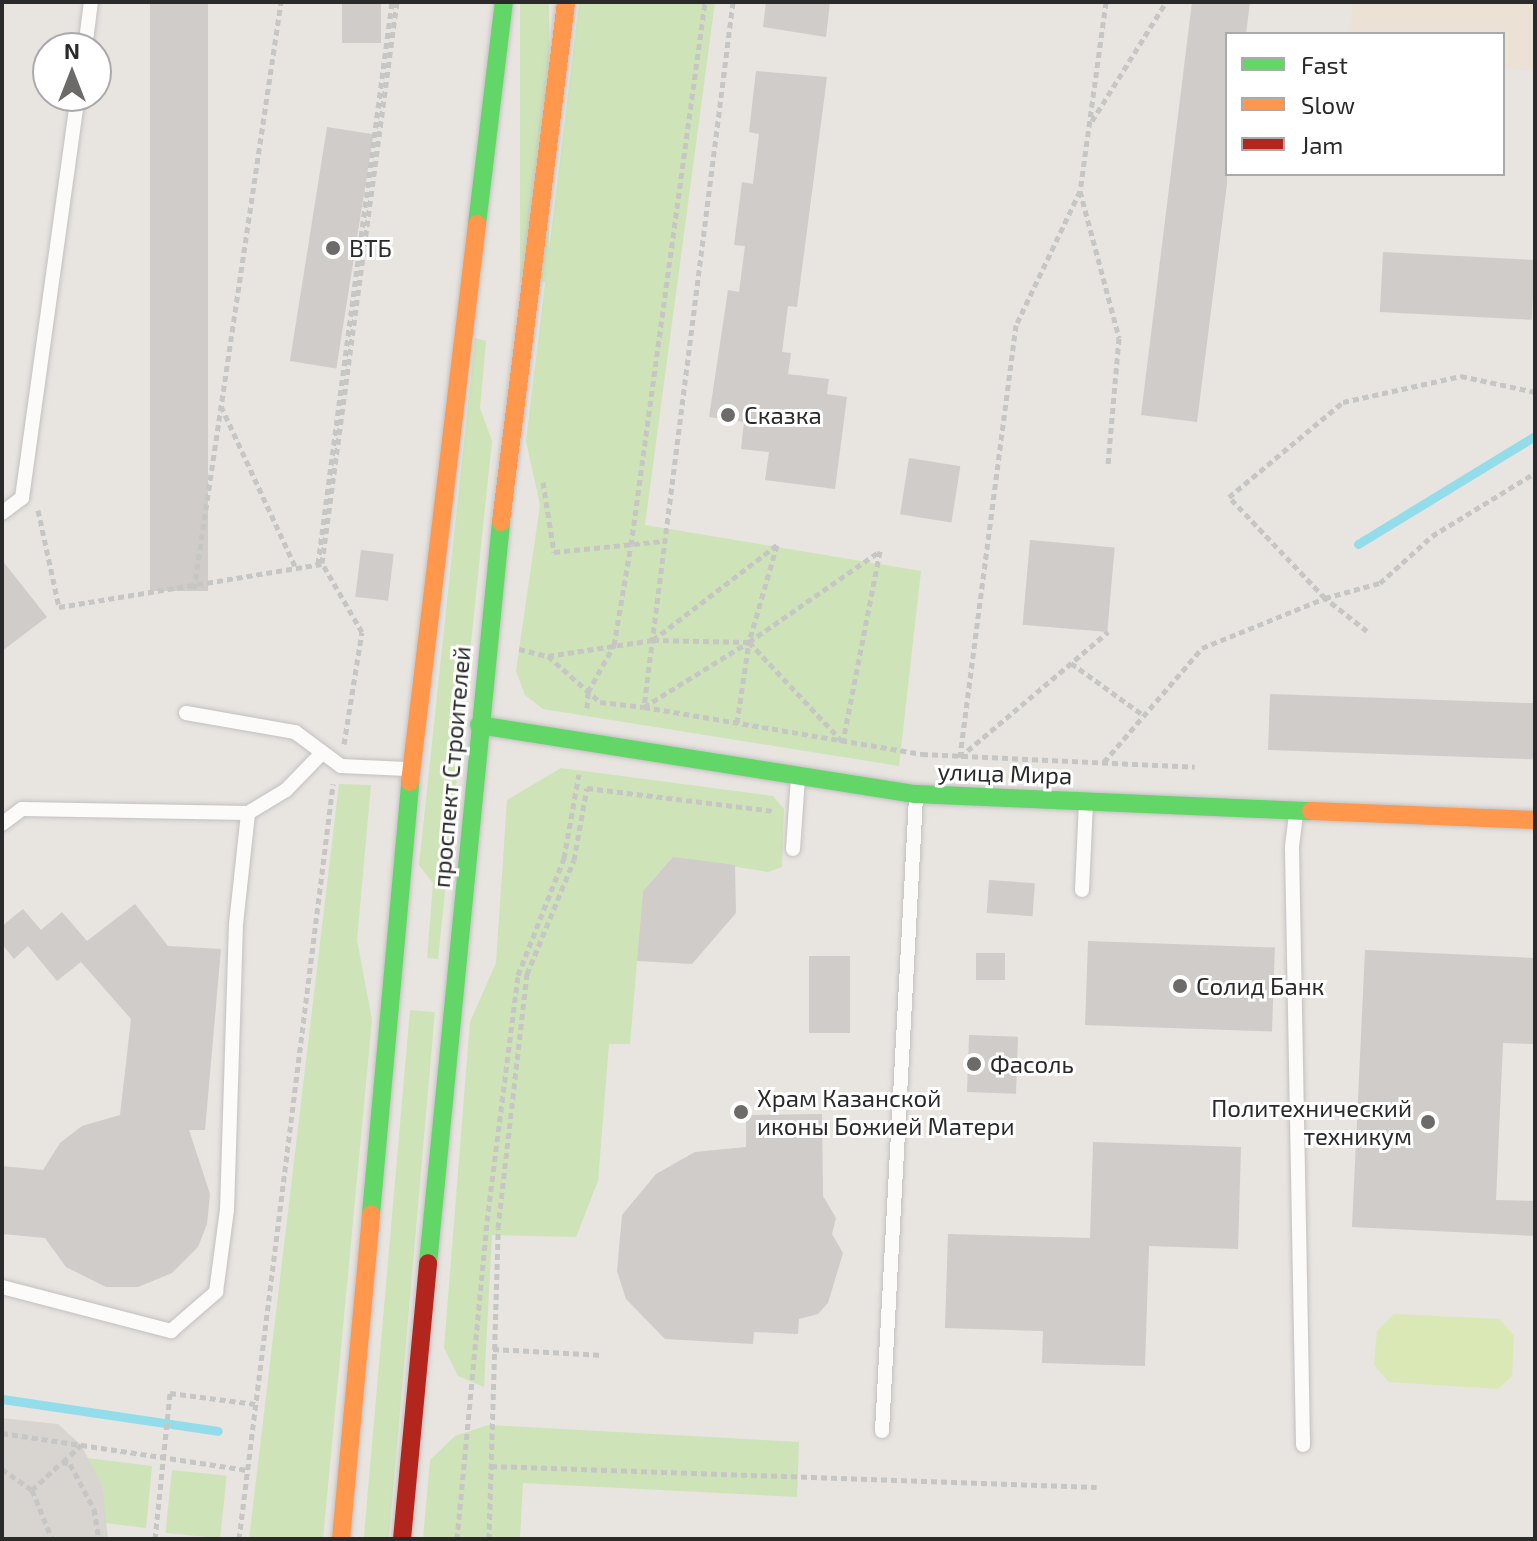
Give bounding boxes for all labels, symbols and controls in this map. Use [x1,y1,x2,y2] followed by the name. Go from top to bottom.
[32,32,112,112] north arrow
[1225,32,1505,176] legend
[64,37,80,63] text: N
[1301,50,1348,79] text: Fast
[1301,90,1355,119] text: Slow
[1301,130,1343,159] text: Jam
[349,234,392,262] place label: ВТБ
[324,239,342,257] marker: ВТБ
[744,401,822,429] place label: Сказка
[719,406,737,424] marker: Сказка
[426,645,476,889] street label: проспект Строителей
[937,756,1073,790] street label: улица Мира
[1196,972,1324,1000] place label: Солид Банк
[1171,977,1189,995] marker: Солид Банк
[990,1050,1074,1078] place label: Фасоль
[965,1055,983,1073] marker: Фасоль
[757,1084,1015,1140] place label: Храм Казанской иконы Божией Матери
[1211,1094,1412,1150] place label: Политехнический техникум
[732,1103,750,1121] marker: Храм Казанской иконы Божией Матери
[1419,1113,1437,1131] marker: Политехнический техникум

